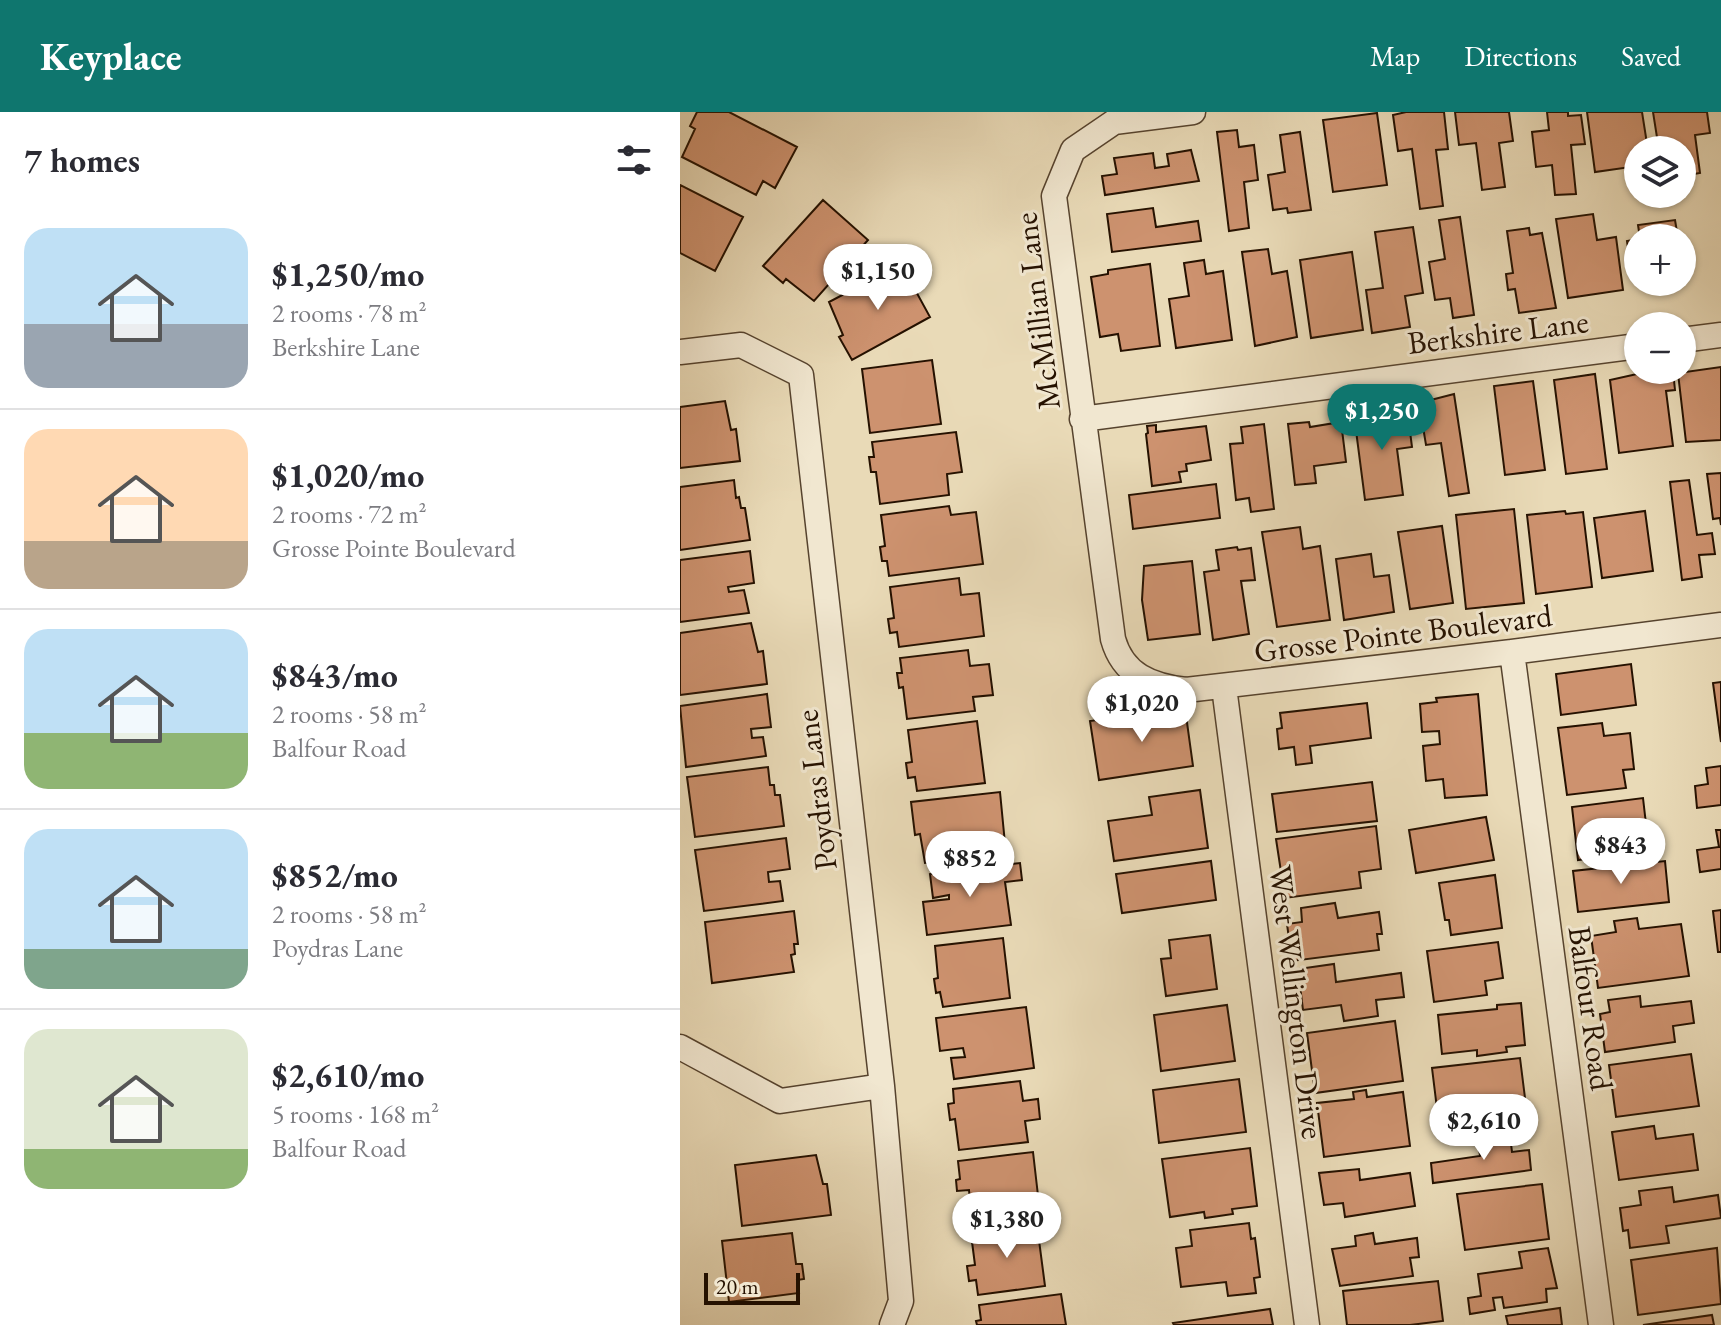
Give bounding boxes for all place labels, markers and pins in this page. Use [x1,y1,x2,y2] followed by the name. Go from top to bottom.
[813,244,943,312] pin: $1,150
[1317,384,1447,452] pin: $1,250
[1077,676,1207,744] pin: $1,020
[1574,818,1668,886] pin: $843
[923,831,1017,899] pin: $852
[1419,1094,1549,1162] pin: $2,610
[942,1192,1072,1260] pin: $1,380

